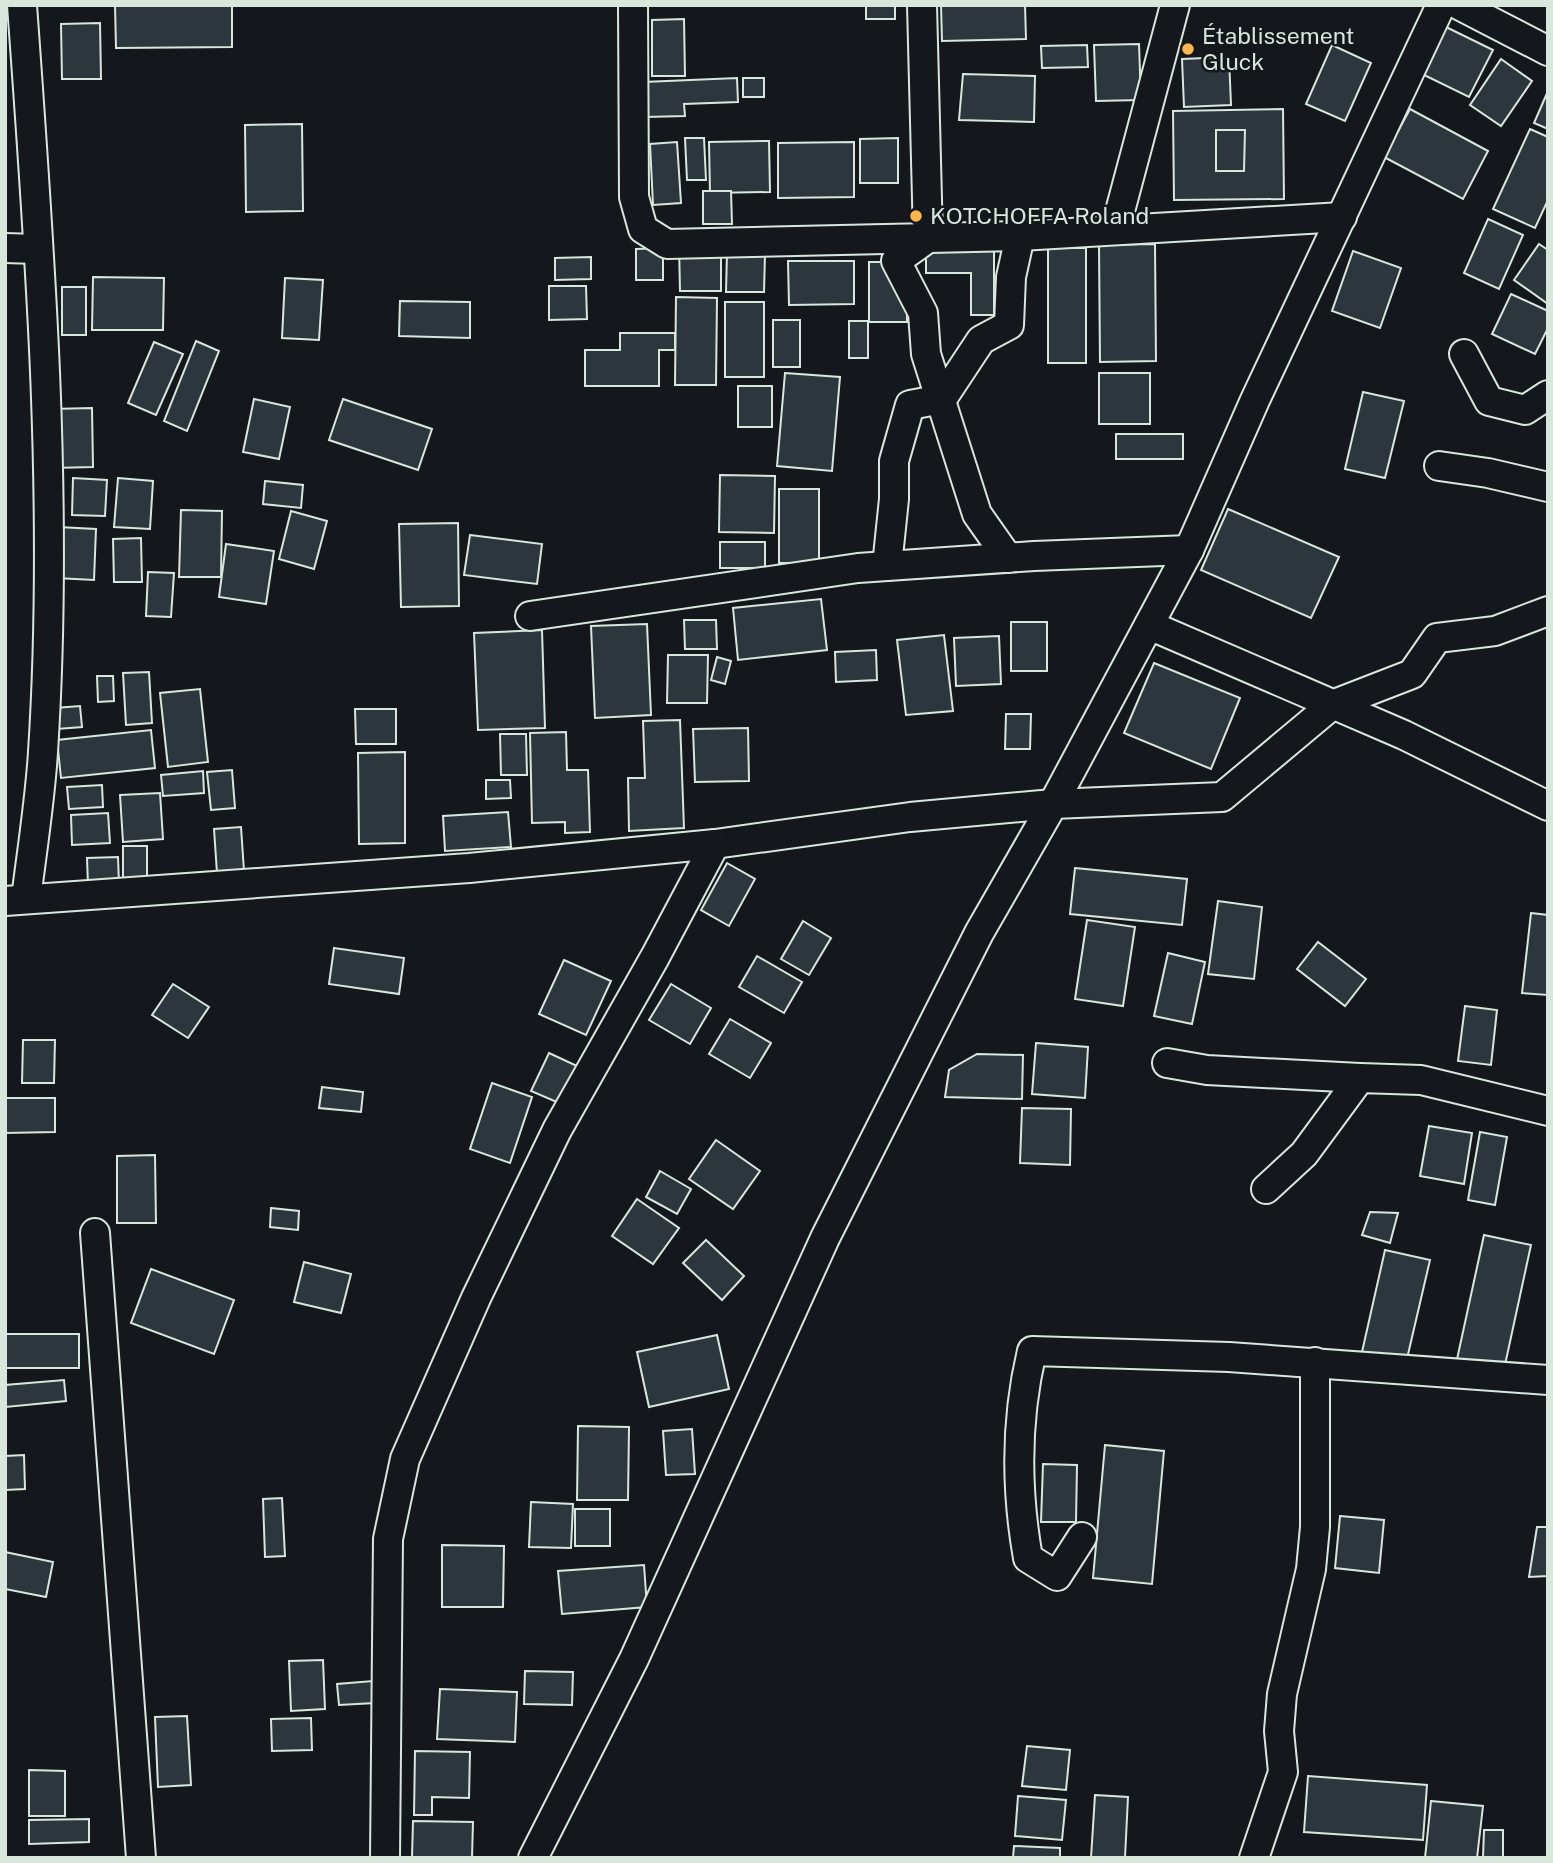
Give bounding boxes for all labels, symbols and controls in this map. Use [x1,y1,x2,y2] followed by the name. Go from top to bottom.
[1202,22,1354,75] place label: Établissement Gluck
[1180,41,1196,57] marker: Établissement Gluck
[930,202,1149,229] place label: KOTCHOFFA Roland
[908,208,924,224] marker: KOTCHOFFA Roland

